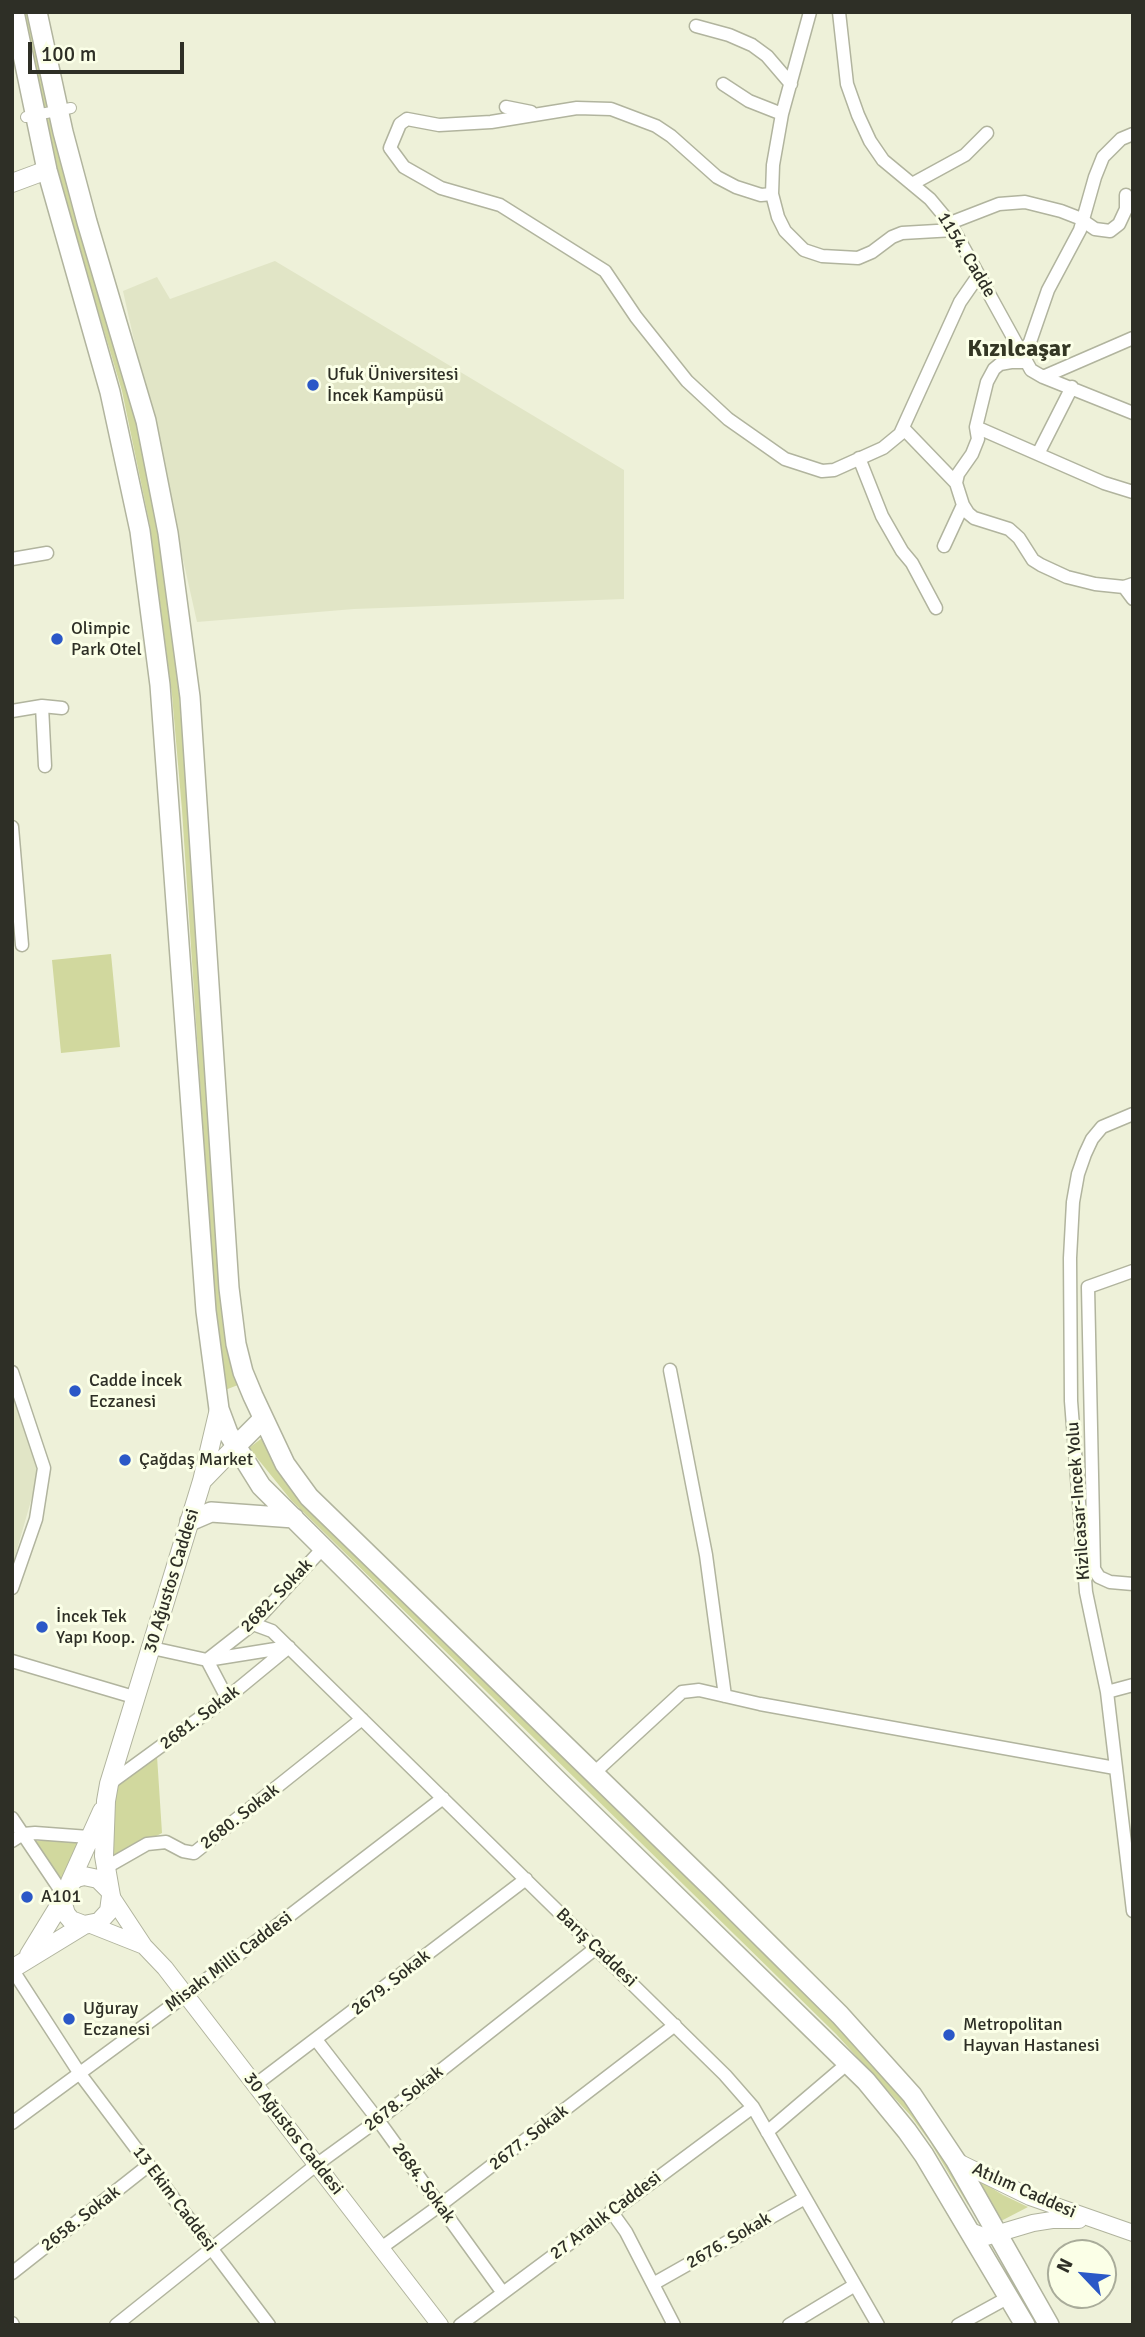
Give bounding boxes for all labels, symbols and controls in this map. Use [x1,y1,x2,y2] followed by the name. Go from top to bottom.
[32,28,187,72] scale bar
[41,41,96,67] text: 100 m
[932,209,1000,301] street label: 1154. Cadde
[967,336,1071,364] district label: Kızılcaşar
[327,364,459,406] place label: Ufuk Üniversitesi İncek Kampüsü
[305,377,321,393] marker: Ufuk Üniversitesi İncek Kampüsü
[71,618,142,660] place label: Olimpic Park Otel
[49,631,65,647] marker: Olimpic Park Otel
[89,1370,182,1412] place label: Cadde İncek Eczanesi
[67,1383,83,1399] marker: Cadde İncek Eczanesi
[1063,1421,1095,1581] street label: Kizilcasar-Incek Yolu
[139,1449,253,1471] place label: Çağdaş Market
[117,1452,133,1468] marker: Çağdaş Market
[140,1506,204,1656] street label: 30 Ağustos Caddesi
[237,1555,317,1637] street label: 2682. Sokak
[56,1606,135,1648] place label: İncek Tek Yapı Koop.
[34,1619,50,1635] marker: İncek Tek Yapı Koop.
[156,1681,244,1755] street label: 2681. Sokak
[196,1780,284,1854] street label: 2680. Sokak
[41,1886,81,1908] place label: A101
[19,1889,35,1905] marker: A101
[551,1904,641,1992] street label: Barış Caddesi
[161,1907,297,2017] street label: Misakı Milli Caddesi
[347,1946,435,2020] street label: 2679. Sokak
[83,1998,150,2040] place label: Uğuray Eczanesi
[61,2011,77,2027] marker: Uğuray Eczanesi
[963,2014,1100,2056] place label: Metropolitan Hayvan Hastanesi
[941,2027,957,2043] marker: Metropolitan Hayvan Hastanesi
[360,2062,448,2136] street label: 2678. Sokak
[238,2068,348,2200] street label: 30 Ağustos Caddesi
[485,2101,573,2175] street label: 2677. Sokak
[387,2139,459,2227] street label: 2684. Sokak
[127,2142,221,2256] street label: 13 Ekim Caddesi
[969,2159,1079,2223] street label: Atılım Caddesi
[546,2167,666,2265] street label: 27 Aralık Caddesi
[37,2182,125,2256] street label: 2658. Sokak
[683,2208,775,2274] street label: 2676. Sokak
[1047,2239,1117,2309] north arrow
[1051,2254,1079,2277] text: N

